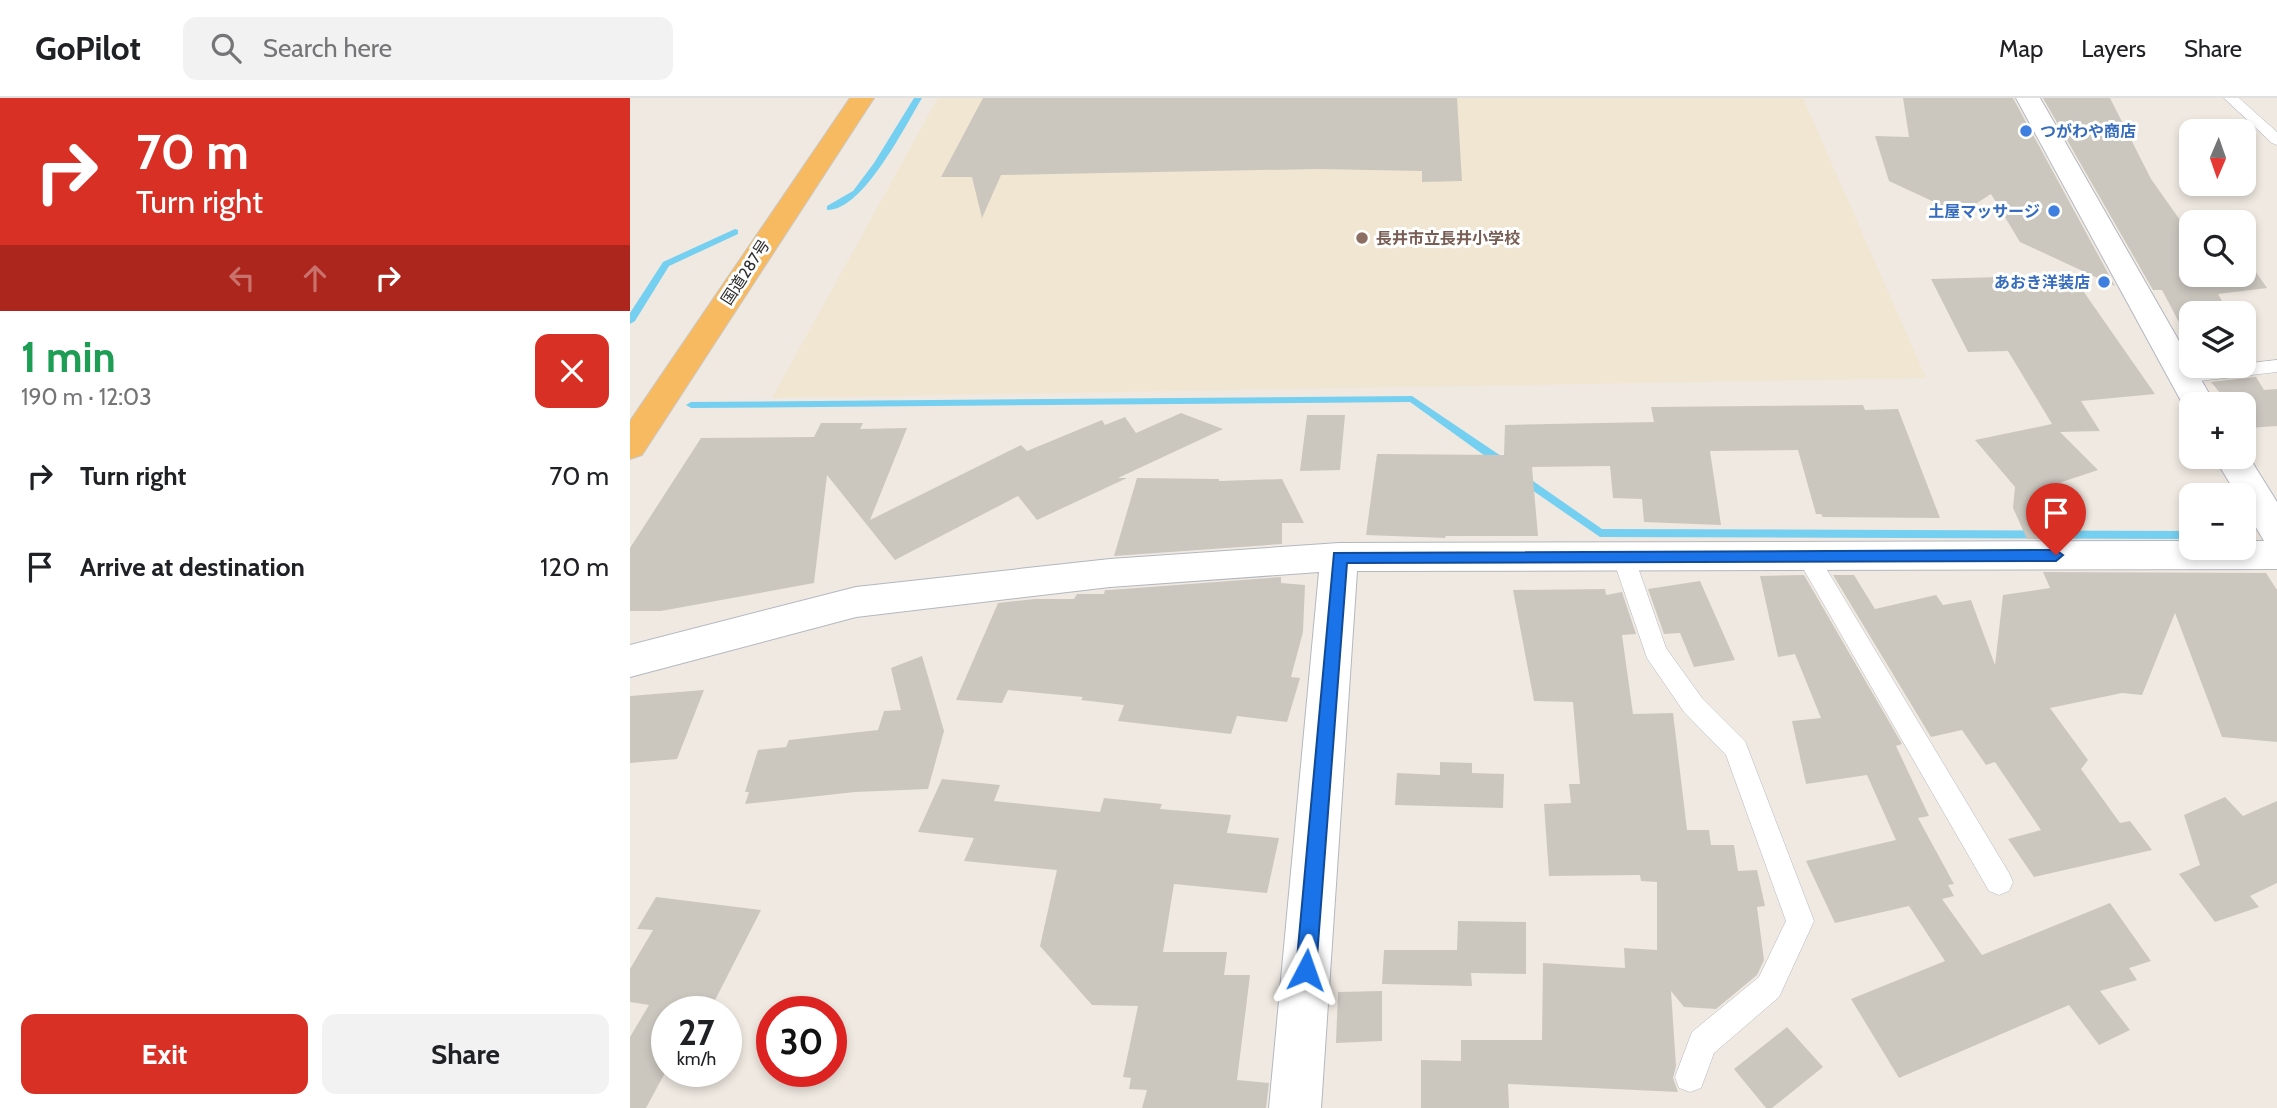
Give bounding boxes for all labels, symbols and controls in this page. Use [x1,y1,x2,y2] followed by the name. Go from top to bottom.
[183,17,673,80] search box
[35,28,141,68] text: GoPilot
[207,29,245,67] icon: search
[263,32,392,64] text: Search here
[1999,34,2043,63] text: Map
[2081,34,2146,63] text: Layers
[2184,34,2242,63] text: Share
[2179,119,2256,196] north arrow
[2179,119,2256,560] map controls
[136,122,249,181] text: 70 m
[2040,122,2136,141] place label: つがわや商店
[2018,123,2034,139] marker: つがわや商店
[21,126,112,217] icon: right
[136,182,263,221] text: Turn right
[1928,202,2040,221] place label: 土屋マッサージ
[2046,203,2062,219] marker: 土屋マッサージ
[2179,210,2256,287] button: search
[1376,229,1520,248] place label: 長井市立長井小学校
[1354,230,1370,246] marker: 長井市立長井小学校
[717,236,774,309] street label: 国道287号
[223,259,261,297] icon: left
[296,259,334,297] icon: ahead
[369,259,407,297] icon: right
[1994,273,2090,292] place label: あおき洋装店
[2096,274,2112,290] marker: あおき洋装店
[2179,301,2256,378] button: layers
[21,331,116,383] text: 1 min
[535,334,609,408] button: close
[21,383,152,411] text: 190 m · 12:03
[2179,392,2256,469] button: +
[21,457,59,495] icon: right
[80,460,186,492] text: Turn right
[549,460,609,492] text: 70 m
[2026,483,2086,555] pin
[2179,483,2256,560] button: −
[2037,494,2075,532] icon: arrive
[21,548,59,586] icon: arrive
[80,551,305,583] text: Arrive at destination
[540,551,609,583] text: 120 m
[1269,933,1343,1007] position arrow
[756,996,847,1087] speed limit sign: 30
[678,1011,715,1054] text: 27
[21,1014,308,1094] button: Exit
[322,1014,609,1094] button: Share
[677,1048,716,1070] text: km/h

